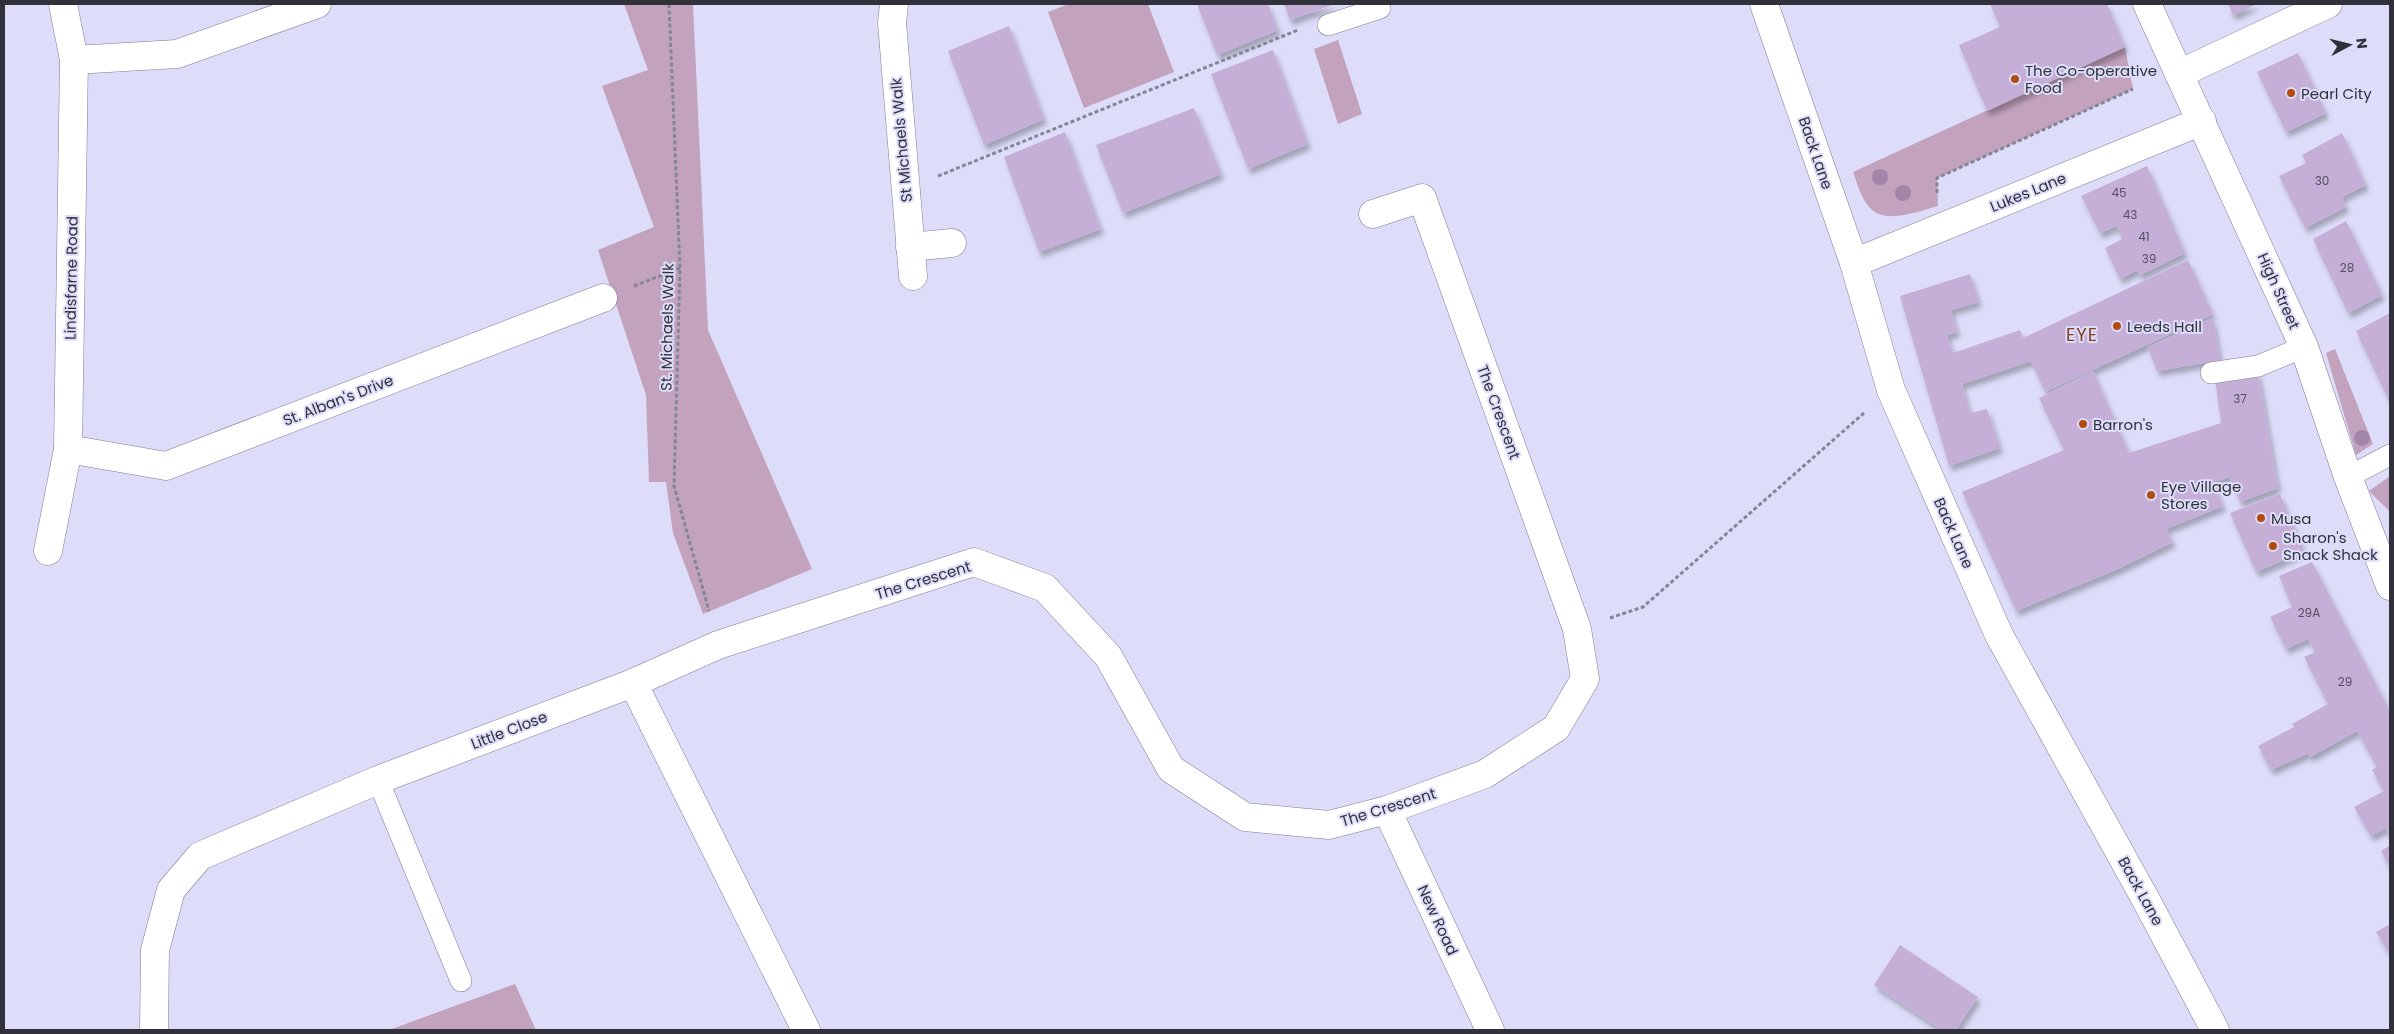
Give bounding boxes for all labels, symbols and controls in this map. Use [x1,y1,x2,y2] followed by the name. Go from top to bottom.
[2324,20,2374,70] north arrow
[2351,37,2372,50] text: N
[2025,60,2157,98] place label: The Co-operative Food
[2009,73,2021,85] marker: The Co-operative Food
[885,77,917,203] street label: St Michaels Walk
[2301,83,2372,104] place label: Pearl City
[2285,87,2297,99] marker: Pearl City
[1794,114,1838,192] street label: Back Lane
[1987,167,2069,217] street label: Lukes Lane
[2315,172,2329,189] house number: 30
[2111,184,2127,201] house number: 45
[2123,206,2137,223] house number: 43
[59,216,83,340] street label: Lindisfarne Road
[2138,228,2150,245] house number: 41
[2253,249,2305,333] street label: High Street
[2142,250,2156,267] house number: 39
[2340,259,2354,276] house number: 28
[655,263,679,391] street label: St. Michaels Walk
[2127,316,2202,337] place label: Leeds Hall
[2111,320,2123,332] marker: Leeds Hall
[2066,322,2098,347] district label: EYE
[1472,362,1526,462] street label: The Crescent
[280,369,396,431] street label: St. Alban's Drive
[2233,390,2247,407] house number: 37
[2093,414,2153,435] place label: Barron's
[2077,418,2089,430] marker: Barron's
[2161,476,2241,514] place label: Eye Village Stores
[2145,489,2157,501] marker: Eye Village Stores
[1929,494,1979,572] street label: Back Lane
[2271,508,2312,529] place label: Musa
[2255,512,2267,524] marker: Musa
[2283,527,2378,565] place label: Sharon's Snack Shack
[2267,540,2279,552] marker: Sharon's Snack Shack
[873,556,973,604] street label: The Crescent
[2298,604,2320,621] house number: 29A
[2338,673,2352,690] house number: 29
[468,706,550,754] street label: Little Close
[1338,783,1438,831] street label: The Crescent
[2113,853,2169,929] street label: Back Lane
[1413,882,1463,958] street label: New Road

